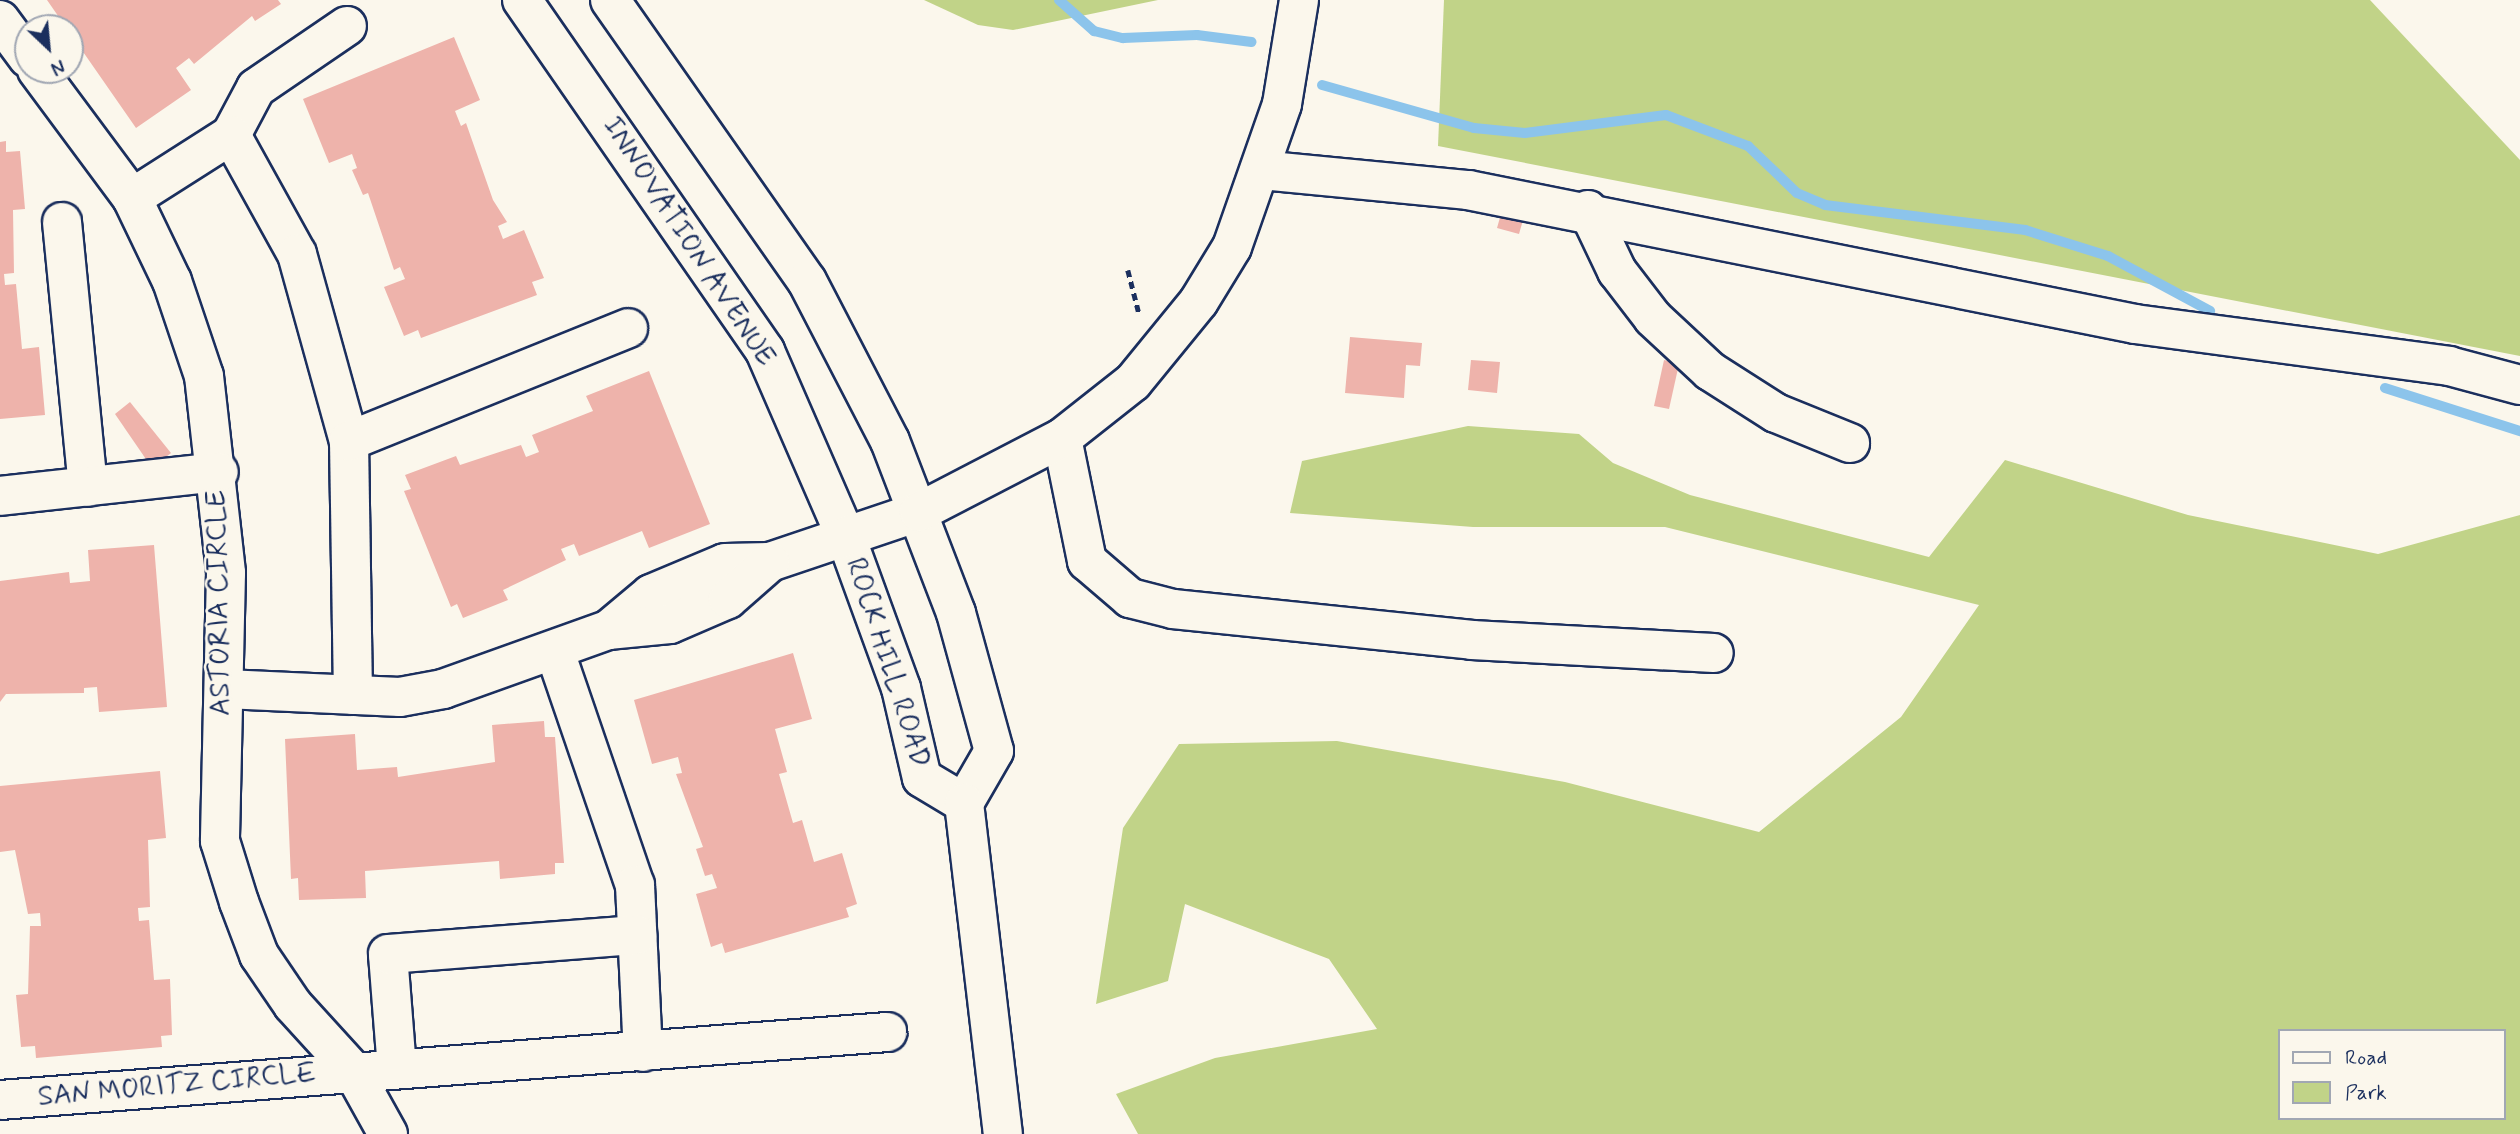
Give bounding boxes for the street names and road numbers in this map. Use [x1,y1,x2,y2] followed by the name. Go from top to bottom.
[594,110,782,374] street label: INNOVATION AVENUE
[201,489,239,717] street label: ASTORIA CIRCLE
[837,554,937,772] street label: ROCK HILL ROAD
[32,1057,322,1115] street label: SAN MORITZ CIRCLE

